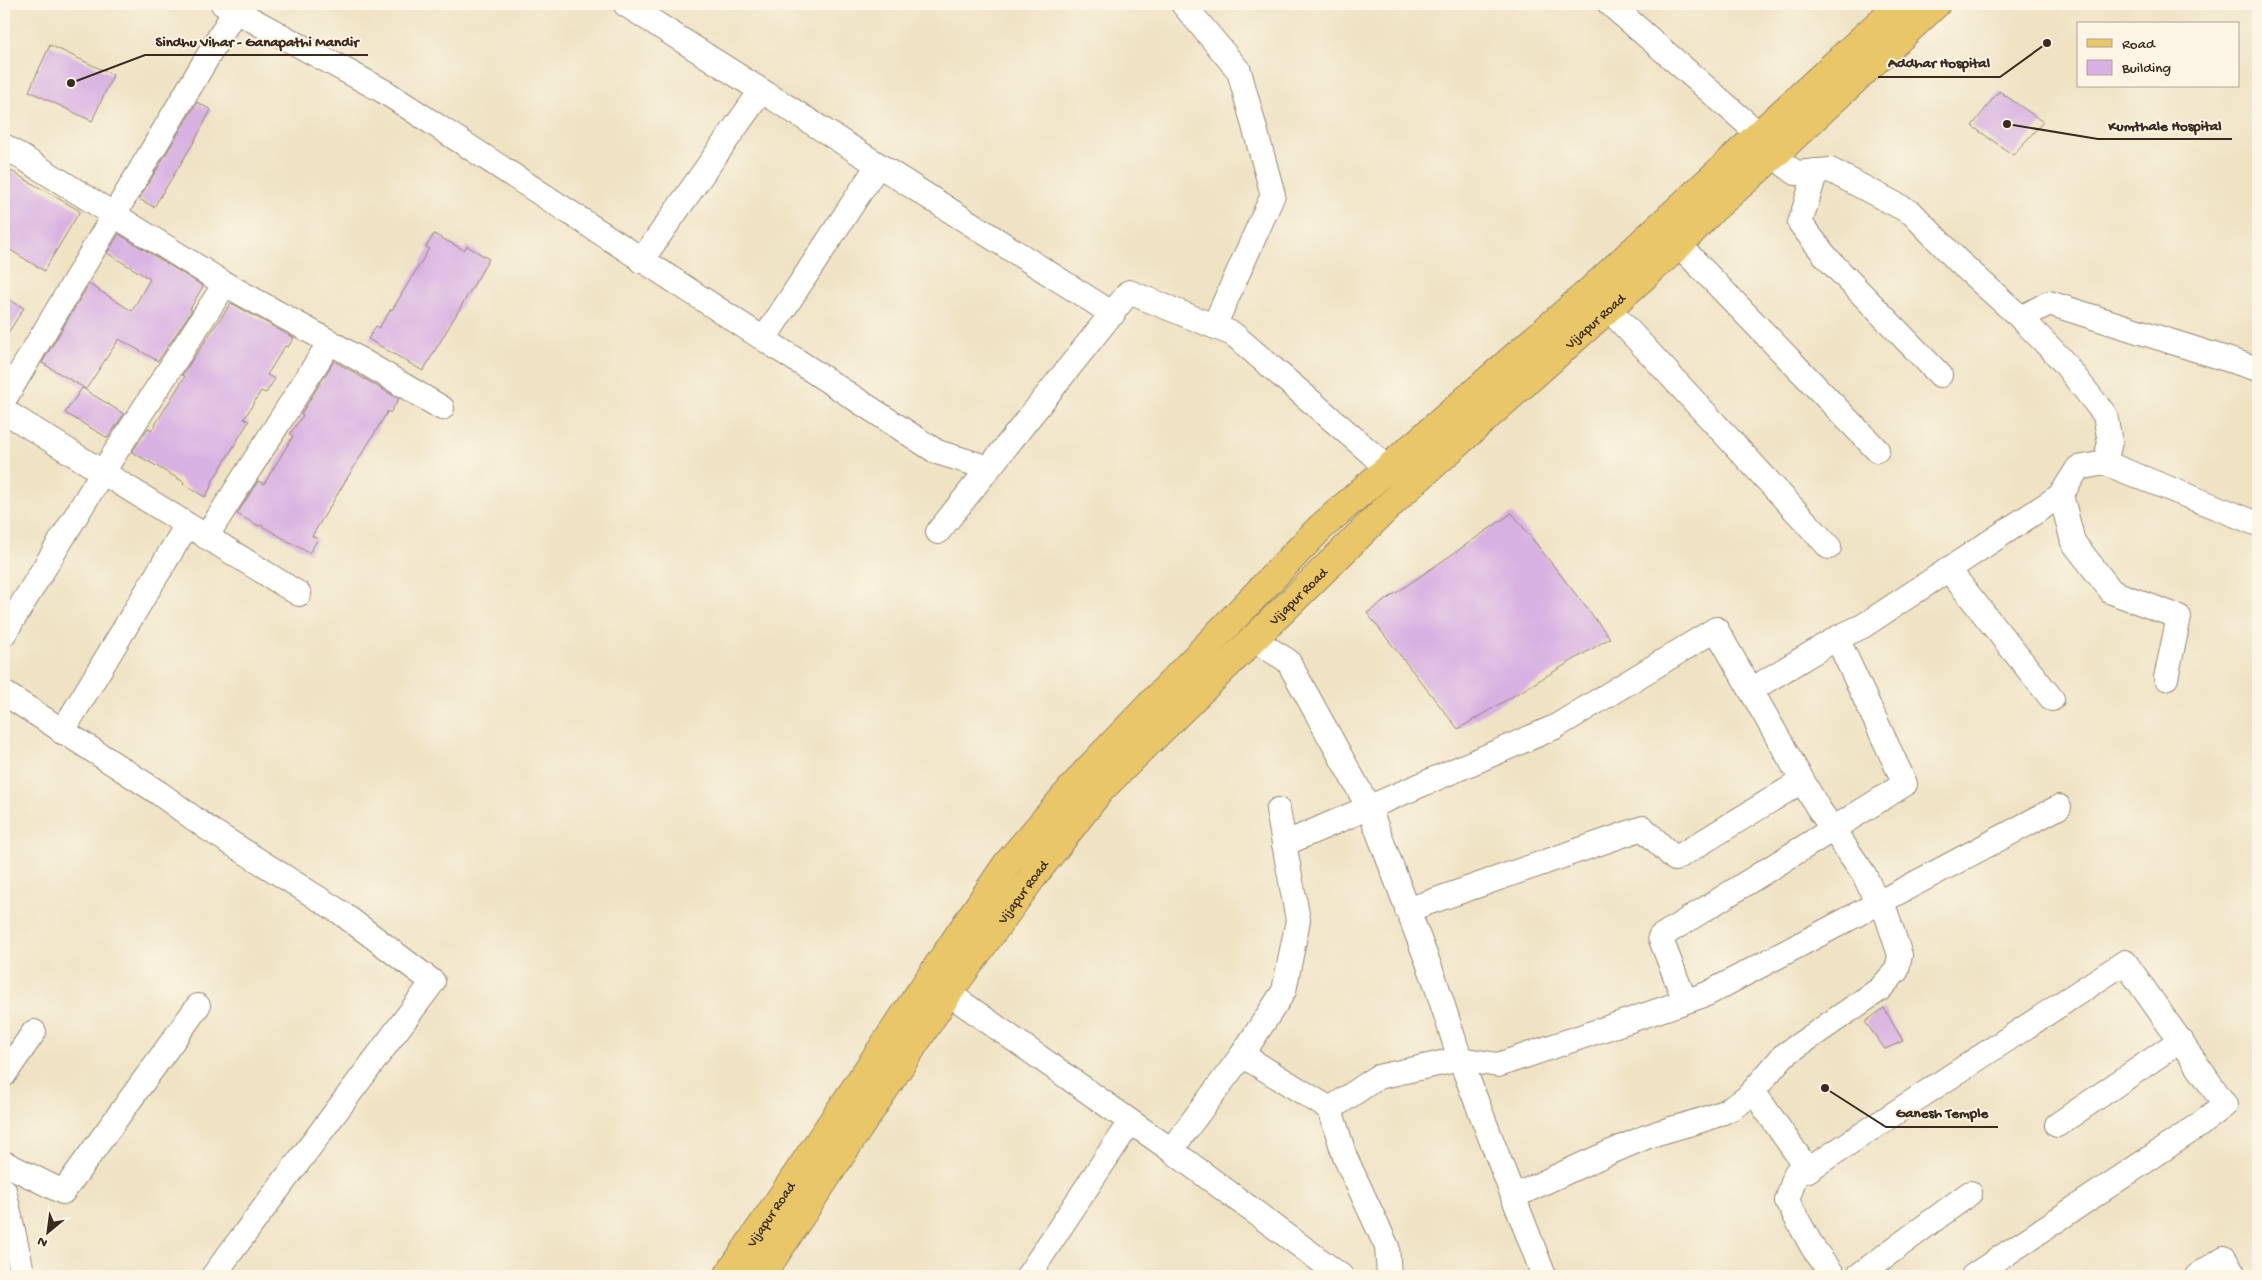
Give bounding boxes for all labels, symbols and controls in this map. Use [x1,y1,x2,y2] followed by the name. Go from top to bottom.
[2077,22,2240,88] legend
[145,25,368,55] callout: Sindhu Vihar - Ganapathi Mandir
[155,34,360,52] text: Sindhu Vihar - Ganapathi Mandir
[2122,36,2156,54] text: Road
[1878,47,2000,77] callout: Addhar Hospital
[1887,55,1991,73] text: Addhar Hospital
[2121,60,2171,78] text: Building
[2098,109,2232,139] callout: Kumthale Hospital
[2107,118,2222,136] text: Kumthale Hospital
[1562,290,1631,354] street label: Vijapur Road
[1266,564,1333,631] street label: Vijapur Road
[995,856,1054,929] street label: Vijapur Road
[1886,1097,1998,1127] callout: Ganesh Temple
[1896,1105,1989,1123] text: Ganesh Temple
[743,1178,801,1252] street label: Vijapur Road
[22,1208,72,1258] north arrow
[35,1232,51,1251] text: N

